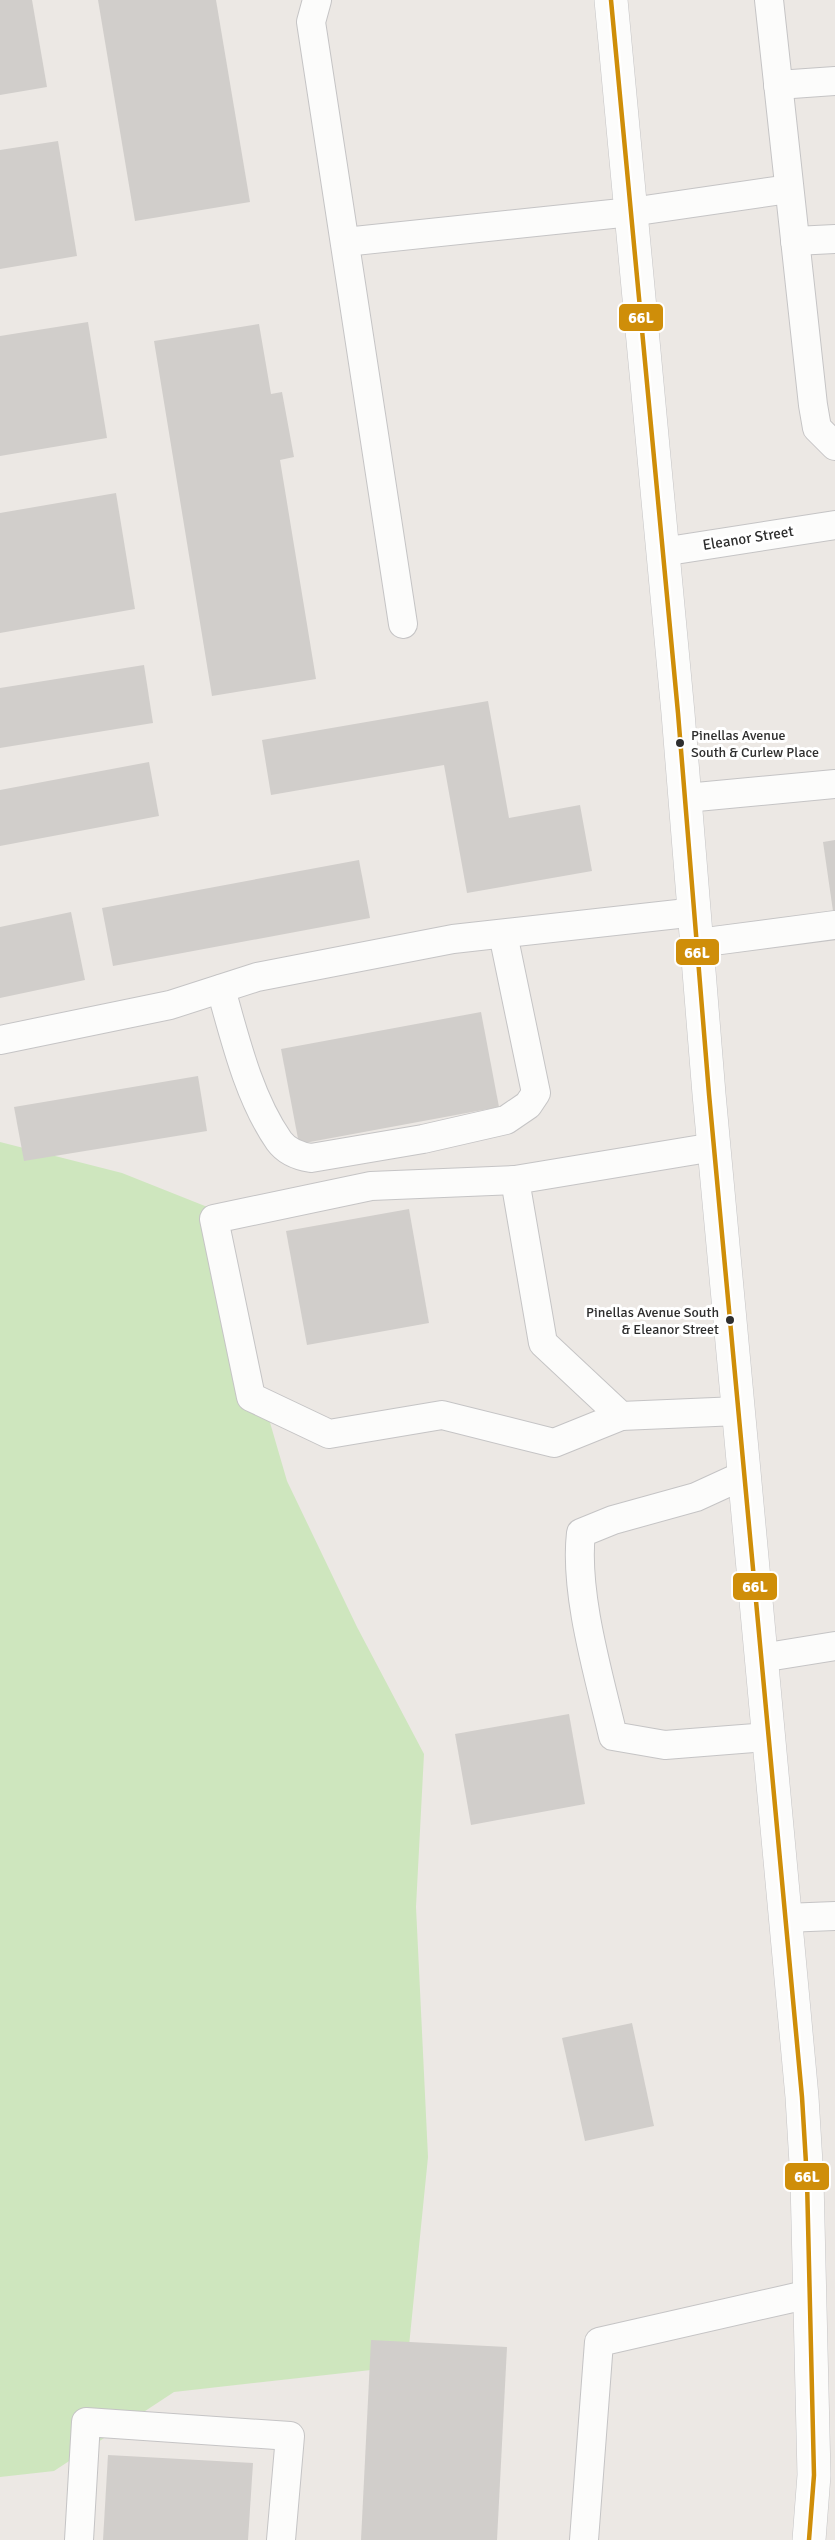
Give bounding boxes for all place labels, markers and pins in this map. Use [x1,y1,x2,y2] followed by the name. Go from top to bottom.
[691,727,819,761] place label: Pinellas Avenue South & Curlew Place
[674,737,686,749] marker: Pinellas Avenue South & Curlew Place
[586,1304,719,1338] place label: Pinellas Avenue South & Eleanor Street
[724,1314,736,1326] marker: Pinellas Avenue South & Eleanor Street

